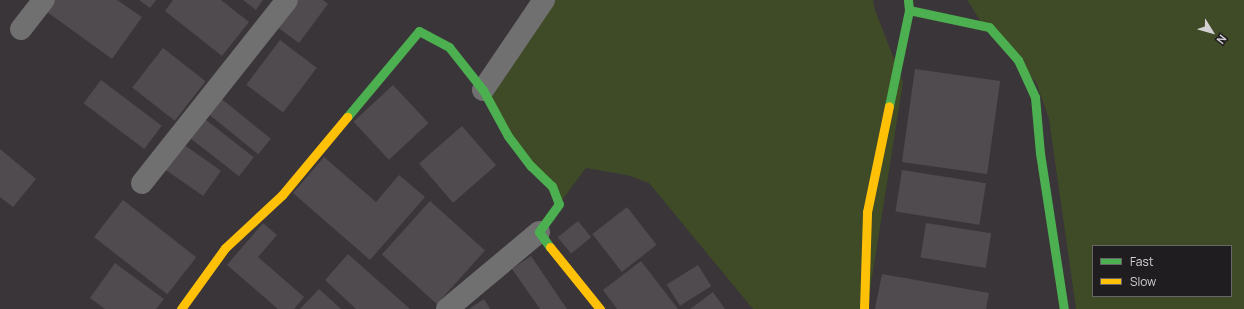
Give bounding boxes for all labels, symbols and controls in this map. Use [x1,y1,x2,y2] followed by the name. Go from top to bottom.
[1192,12,1232,52] north arrow
[1214,32,1230,47] text: N
[1092,245,1232,297] legend
[1130,253,1154,270] text: Fast
[1130,273,1156,290] text: Slow

